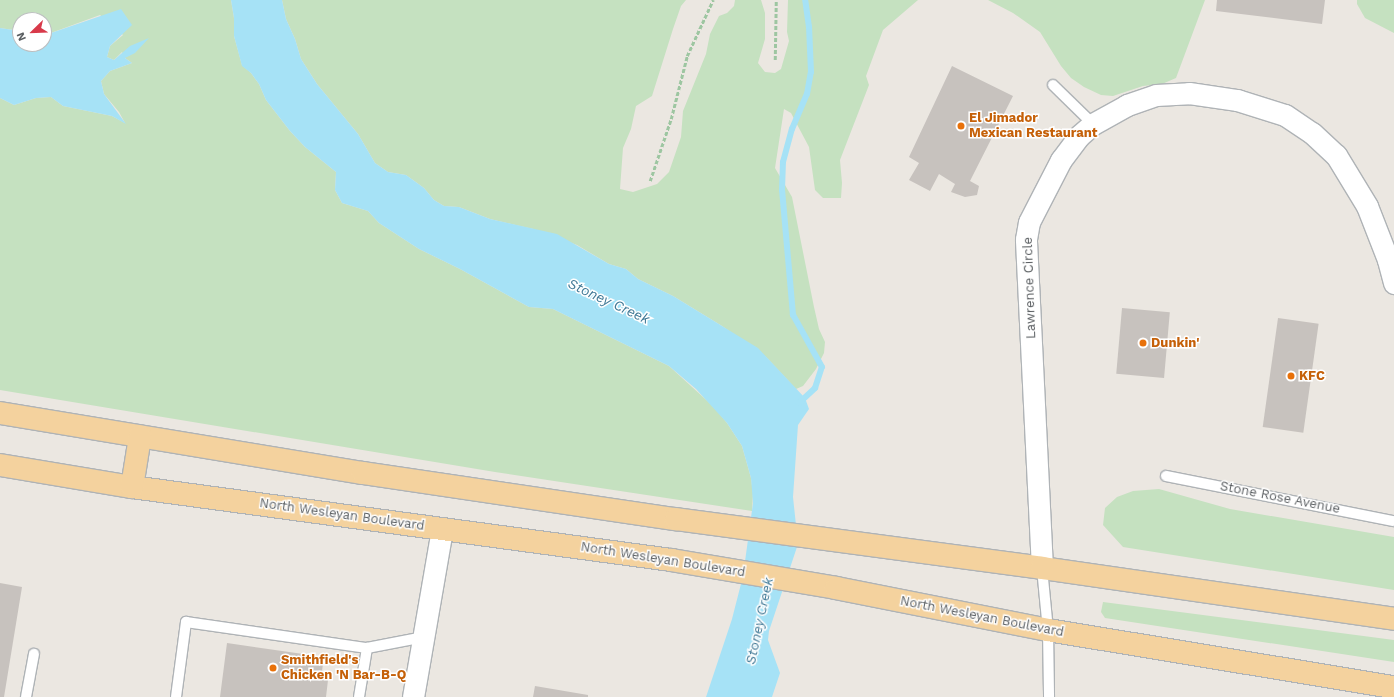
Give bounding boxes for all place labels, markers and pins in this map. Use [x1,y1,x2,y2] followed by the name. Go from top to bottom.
[969,111,1098,142] place label: El Jimador Mexican Restaurant
[956,121,966,131] marker: El Jimador Mexican Restaurant
[1151,335,1199,351] place label: Dunkin'
[1138,338,1148,348] marker: Dunkin'
[1299,368,1325,384] place label: KFC
[1286,371,1296,381] marker: KFC
[281,653,406,684] place label: Smithfield's Chicken 'N Bar-B-Q
[268,663,278,673] marker: Smithfield's Chicken 'N Bar-B-Q

